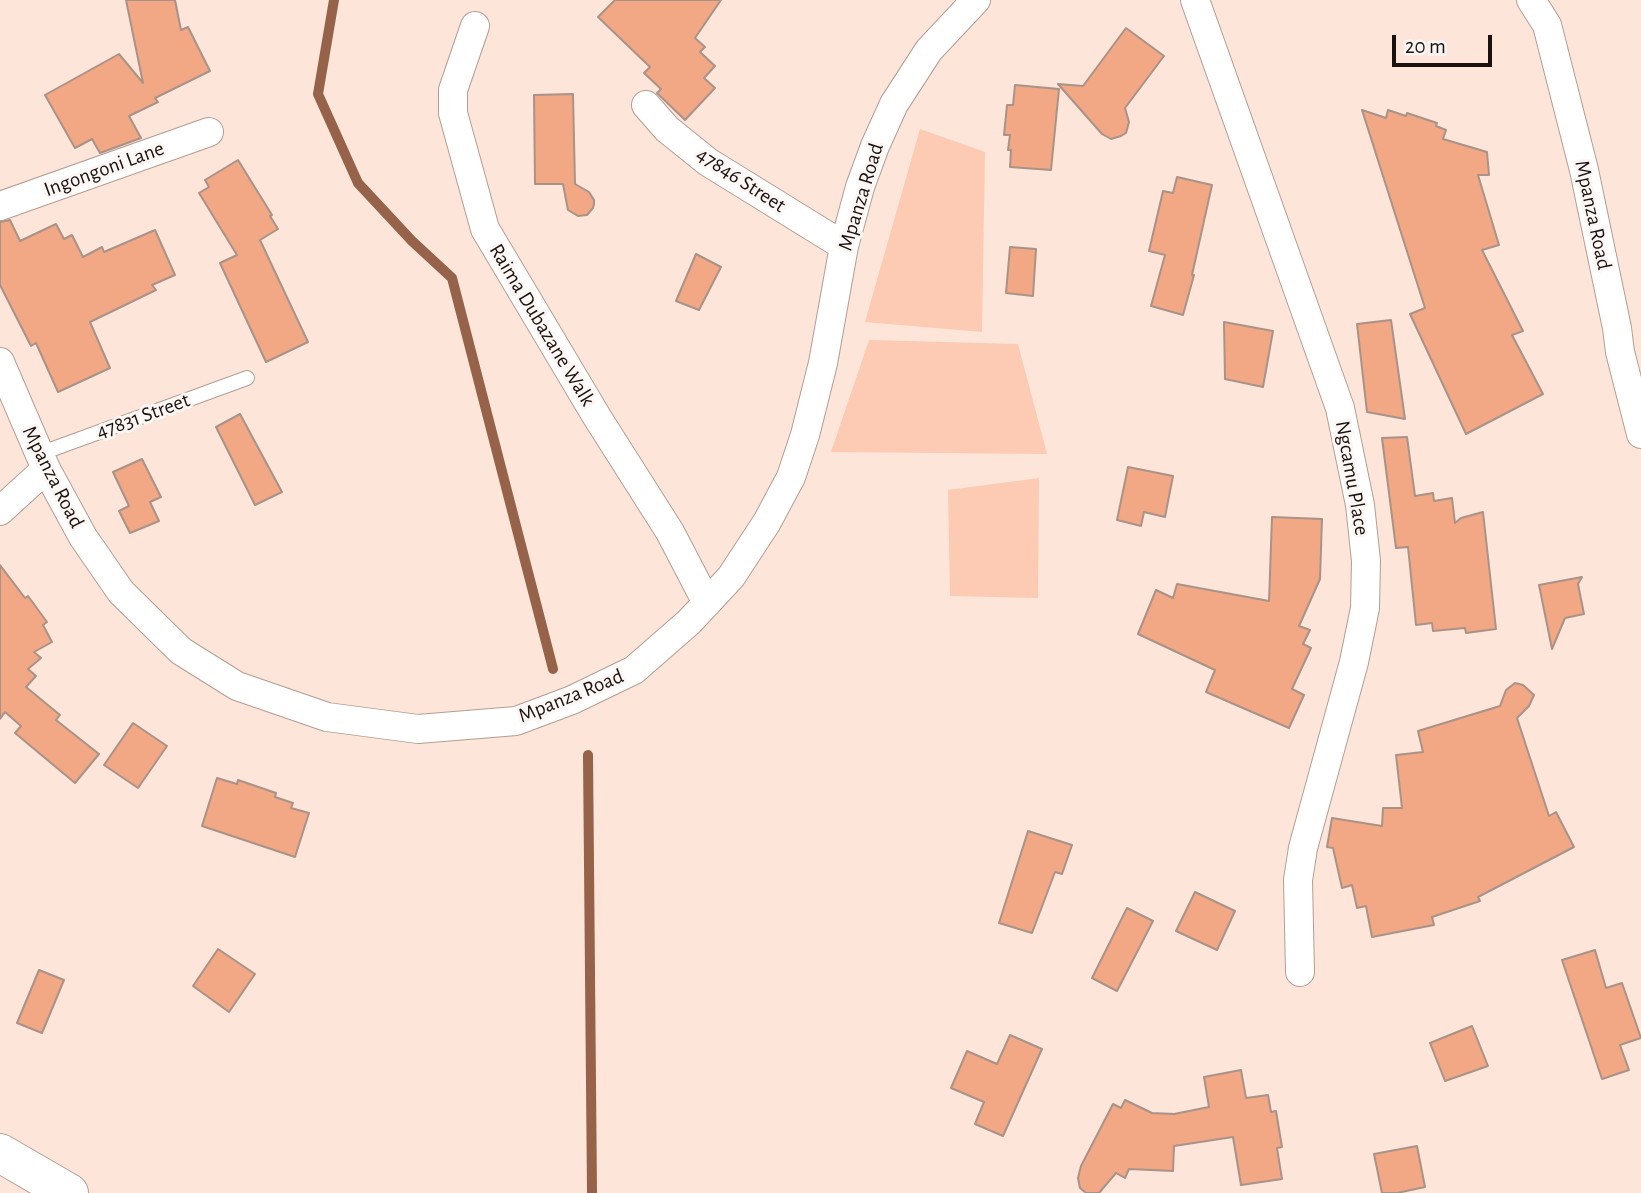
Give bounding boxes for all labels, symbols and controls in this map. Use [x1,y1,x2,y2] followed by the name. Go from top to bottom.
[1396,21,1496,65] scale bar
[1405,36,1446,57] text: 20 m
[41,136,167,202] street label: Ingongoni Lane
[833,140,889,254] street label: Mpanza Road
[691,142,791,218] street label: 47846 Street
[1569,158,1617,272] street label: Mpanza Road
[484,239,600,411] street label: Raima Dubazane Walk
[93,387,193,445] street label: 47831 Street
[1330,419,1374,537] street label: Ngcamu Place
[17,422,89,532] street label: Mpanza Road
[515,663,627,729] street label: Mpanza Road

